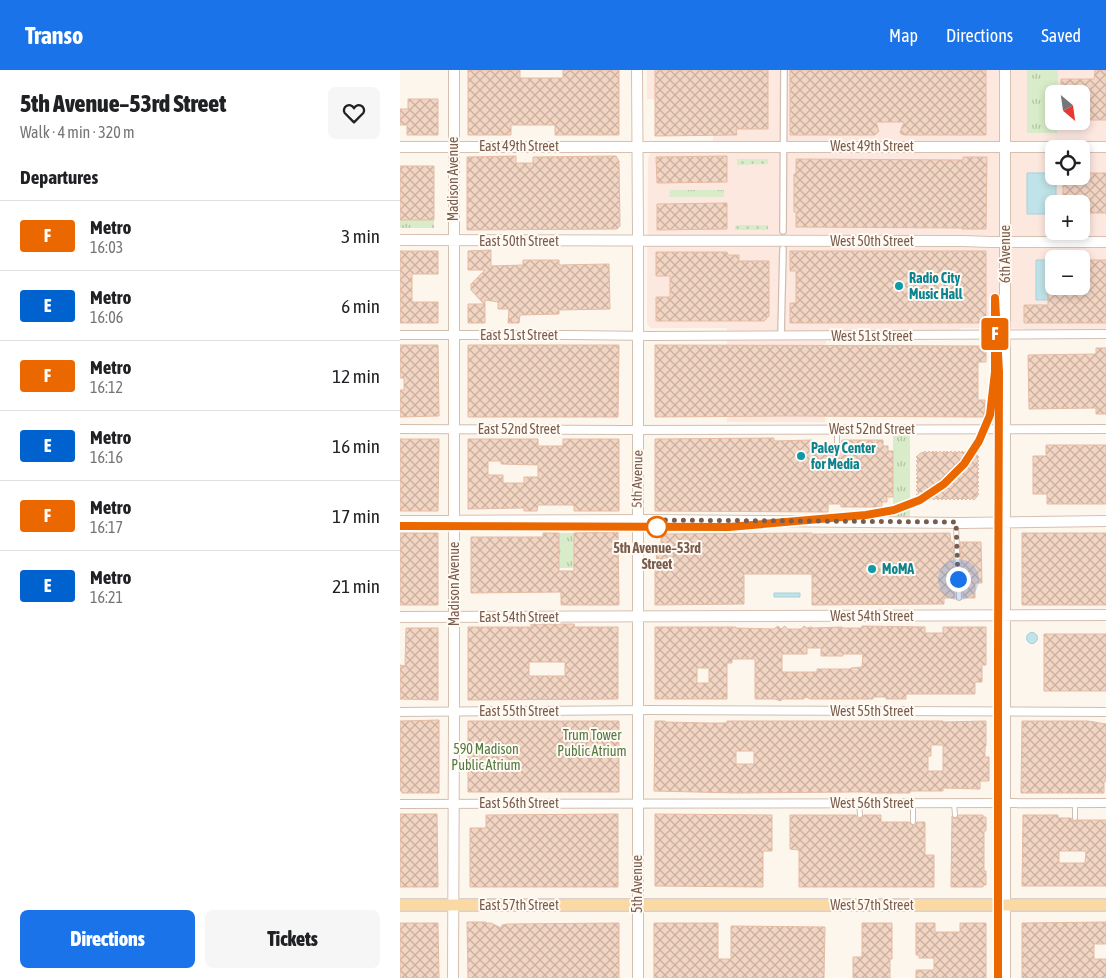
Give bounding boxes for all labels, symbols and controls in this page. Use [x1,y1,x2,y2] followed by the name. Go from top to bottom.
[25,22,83,49] text: Transo
[889,25,918,46] text: Map
[946,25,1013,46] text: Directions
[1041,25,1081,46] text: Saved
[1045,85,1090,130] north arrow
[1045,85,1090,295] map controls
[328,87,380,139] button: heart
[20,90,226,117] text: 5th Avenue–53rd Street
[20,123,134,141] text: Walk · 4 min · 320 m
[445,137,461,221] street label: Madison Avenue
[479,138,559,154] street label: East 49th Street
[830,138,914,154] street label: West 49th Street
[1045,140,1090,185] button: locate
[20,166,98,188] text: Departures
[1045,195,1090,240] button: +
[90,216,131,238] text: Metro
[44,225,51,246] text: F
[341,225,380,247] text: 3 min
[997,225,1013,283] street label: 6th Avenue
[479,233,559,249] street label: East 50th Street
[830,233,914,249] street label: West 50th Street
[90,238,123,256] text: 16:03
[1045,250,1090,295] button: −
[909,270,963,302] place label: Radio City Music Hall
[893,280,905,292] marker: Radio City Music Hall
[90,286,131,308] text: Metro
[44,295,51,316] text: E
[341,295,380,317] text: 6 min
[90,308,123,326] text: 16:06
[979,318,1011,350] line badge: F
[991,323,999,344] text: F
[480,327,558,343] street label: East 51st Street
[831,328,913,344] street label: West 51st Street
[90,356,131,378] text: Metro
[44,365,51,386] text: F
[332,365,380,387] text: 12 min
[90,378,123,396] text: 16:12
[478,421,560,437] street label: East 52nd Street
[829,421,915,437] street label: West 52nd Street
[90,426,131,448] text: Metro
[44,435,51,456] text: E
[332,435,380,457] text: 16 min
[810,440,876,472] place label: Paley Center for Media
[90,448,123,466] text: 16:16
[628,450,646,508] street label: 5th Avenue
[795,450,807,462] marker: Paley Center for Media
[90,496,131,518] text: Metro
[44,505,51,526] text: F
[332,505,380,527] text: 17 min
[646,516,668,538] marker: 5th Avenue–53rd Street
[90,518,123,536] text: 16:17
[613,540,701,572] place label: 5th Avenue–53rd Street
[446,542,462,626] street label: Madison Avenue
[882,561,914,577] place label: MoMA
[866,563,878,575] marker: MoMA
[90,566,131,588] text: Metro
[946,567,971,592] your location
[44,575,51,596] text: E
[332,575,380,597] text: 21 min
[90,588,123,606] text: 16:21
[830,608,914,624] street label: West 54th Street
[479,609,559,625] street label: East 54th Street
[479,703,559,719] street label: East 55th Street
[830,703,914,719] street label: West 55th Street
[557,727,627,759] park label: Trum Tower Public Atrium
[451,741,521,773] park label: 590 Madison Public Atrium
[479,795,559,811] street label: East 56th Street
[830,795,914,811] street label: West 56th Street
[629,855,645,913] street label: 5th Avenue
[479,897,559,913] street label: East 57th Street
[830,897,914,913] street label: West 57th Street
[20,910,195,968] button: Directions
[205,910,380,968] button: Tickets

